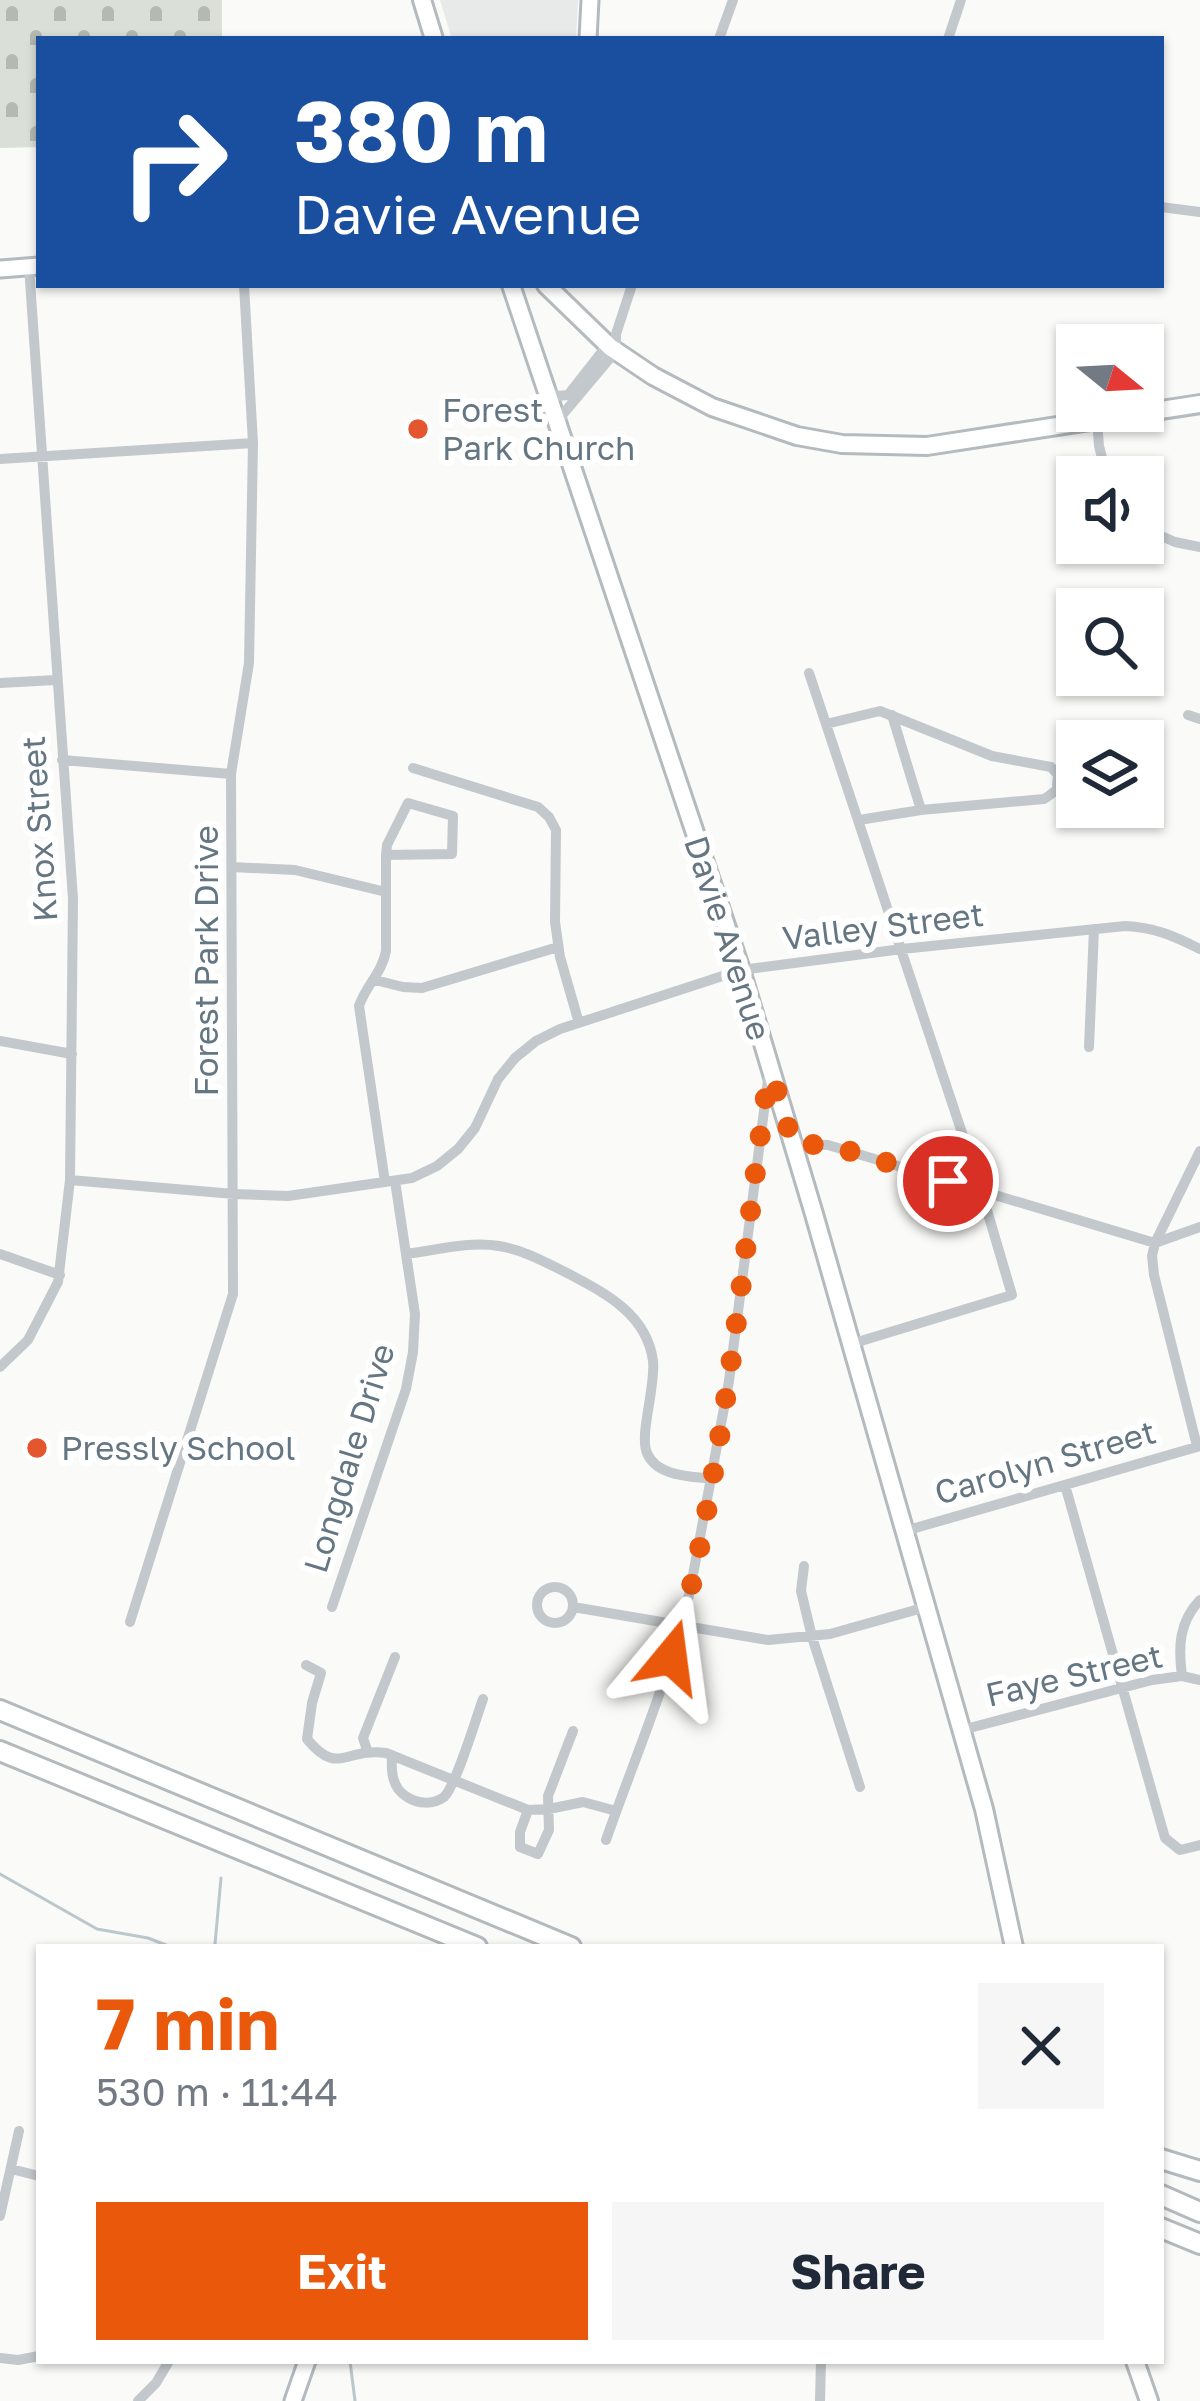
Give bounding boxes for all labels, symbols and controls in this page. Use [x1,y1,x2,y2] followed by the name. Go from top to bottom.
[294,80,548,180] text: 380 m
[96,84,252,240] icon: right
[294,181,641,246] text: Davie Avenue
[1056,324,1164,432] north arrow
[1056,324,1164,828] map controls
[442,390,635,467] place label: Forest Park Church
[405,416,431,442] marker: Forest Park Church
[1056,456,1164,564] button: sound
[1056,588,1164,696] button: search
[1056,720,1164,828] button: layers
[13,735,64,923] street label: Knox Street
[186,825,225,1097] street label: Forest Park Drive
[677,831,780,1045] street label: Davie Avenue
[780,894,986,957] street label: Valley Street
[897,1130,999,1232] pin
[915,1148,981,1214] icon: arrive
[295,1339,402,1577] street label: Longdale Drive
[930,1411,1160,1512] street label: Carolyn Street
[61,1428,295,1467] place label: Pressly School
[24,1435,50,1461] marker: Pressly School
[608,1594,734,1720] position arrow
[982,1635,1166,1714] street label: Faye Street
[96,1979,280,2066] text: 7 min
[978,1983,1104,2109] button: close
[96,2068,338,2115] text: 530 m · 11:44
[96,2202,588,2340] button: Exit
[612,2202,1104,2340] button: Share

